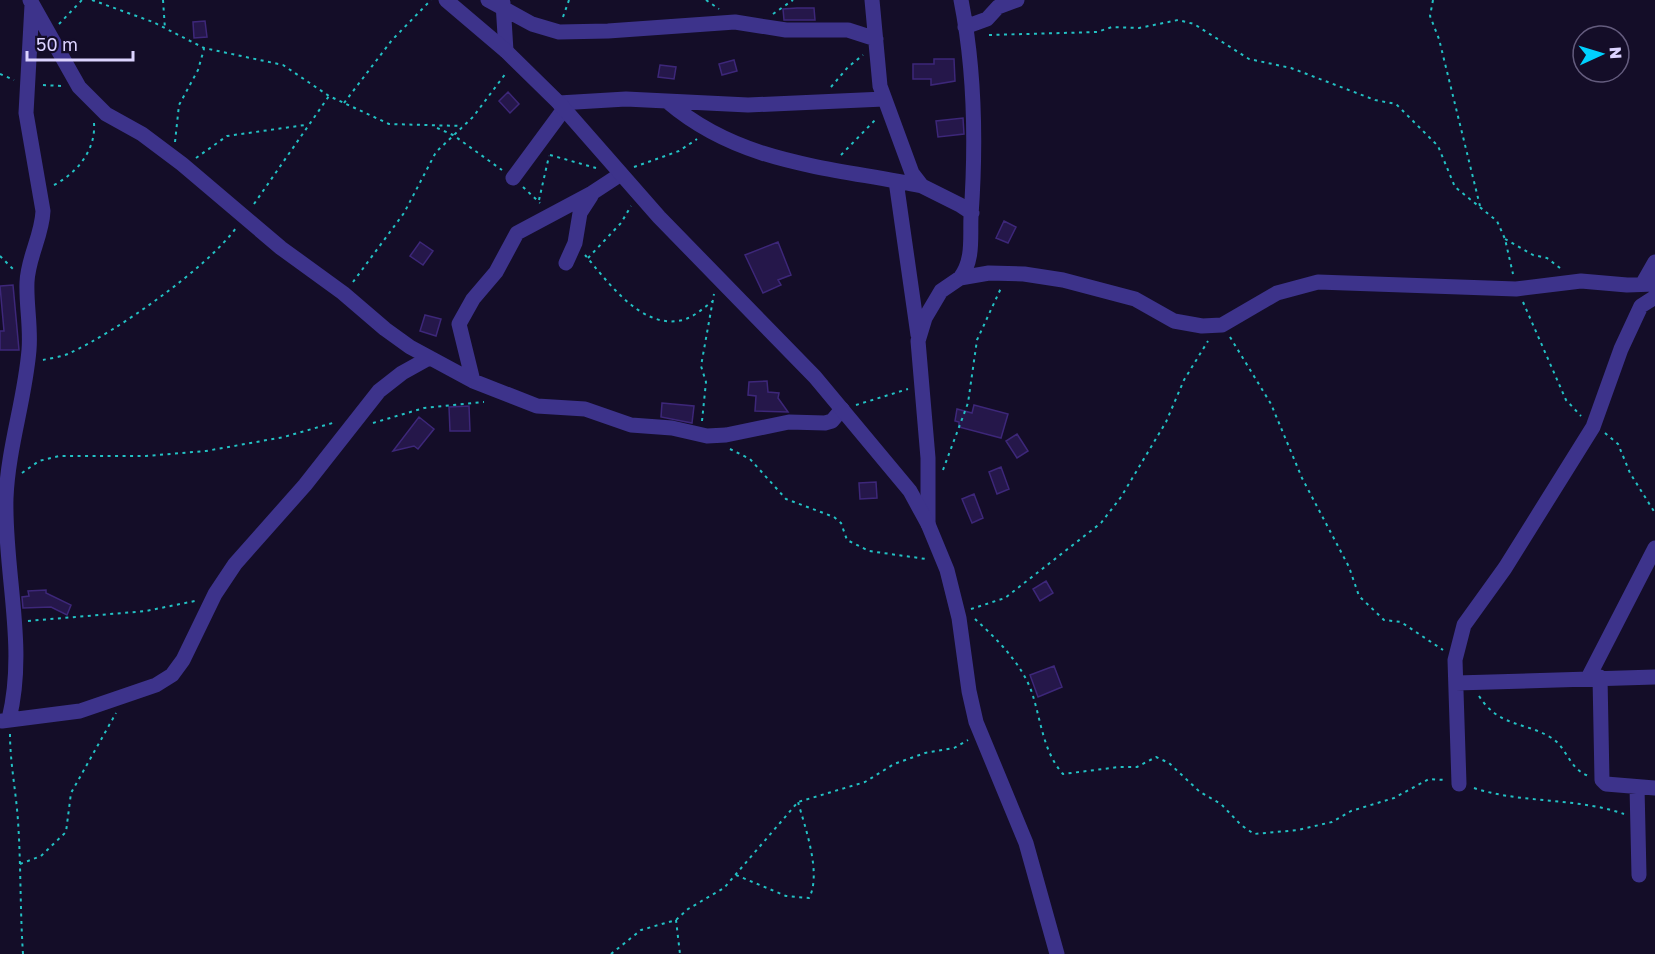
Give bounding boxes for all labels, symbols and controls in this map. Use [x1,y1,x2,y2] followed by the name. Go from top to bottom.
[27,24,134,62] scale bar
[1571,24,1631,84] north arrow
[36,33,78,55] text: 50 m
[1606,46,1626,60] text: N

